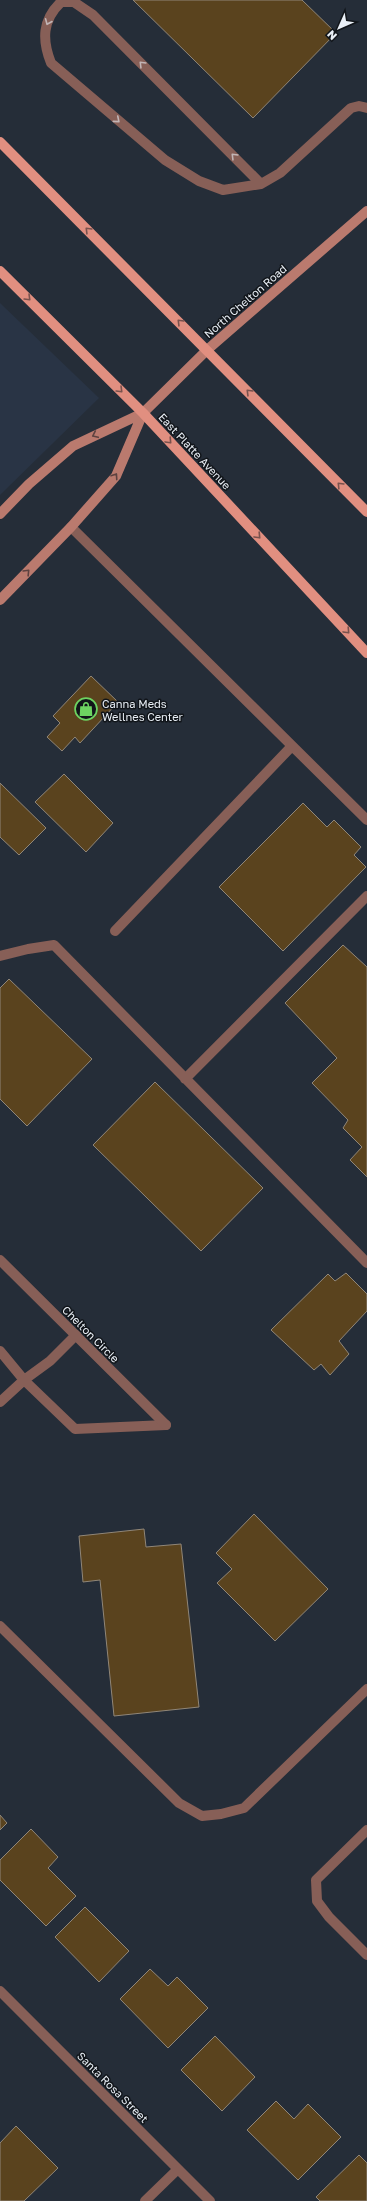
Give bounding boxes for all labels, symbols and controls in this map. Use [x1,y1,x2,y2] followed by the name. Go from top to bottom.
[319,8,359,48] north arrow
[44,18,52,25] one-way arrow
[324,28,339,43] text: N
[140,61,147,69] one-way arrow
[113,115,120,122] one-way arrow
[231,153,239,161] one-way arrow
[85,227,93,235] one-way arrow
[201,262,289,340] street label: North Chelton Road
[23,294,31,301] one-way arrow
[177,319,185,327] one-way arrow
[115,385,123,393] one-way arrow
[246,389,254,397] one-way arrow
[156,410,234,492] street label: East Platte Avenue
[91,430,99,438] one-way arrow
[165,436,172,444] one-way arrow
[110,474,117,481] one-way arrow
[337,482,345,490] one-way arrow
[253,531,261,539] one-way arrow
[22,569,30,577] one-way arrow
[342,626,350,634] one-way arrow
[73,696,99,722] shop icon: Canna Meds Wellnes Center
[102,697,184,723] place label: Canna Meds Wellnes Center
[60,1303,122,1365] street label: Chelton Circle
[75,2049,151,2125] street label: Santa Rosa Street

